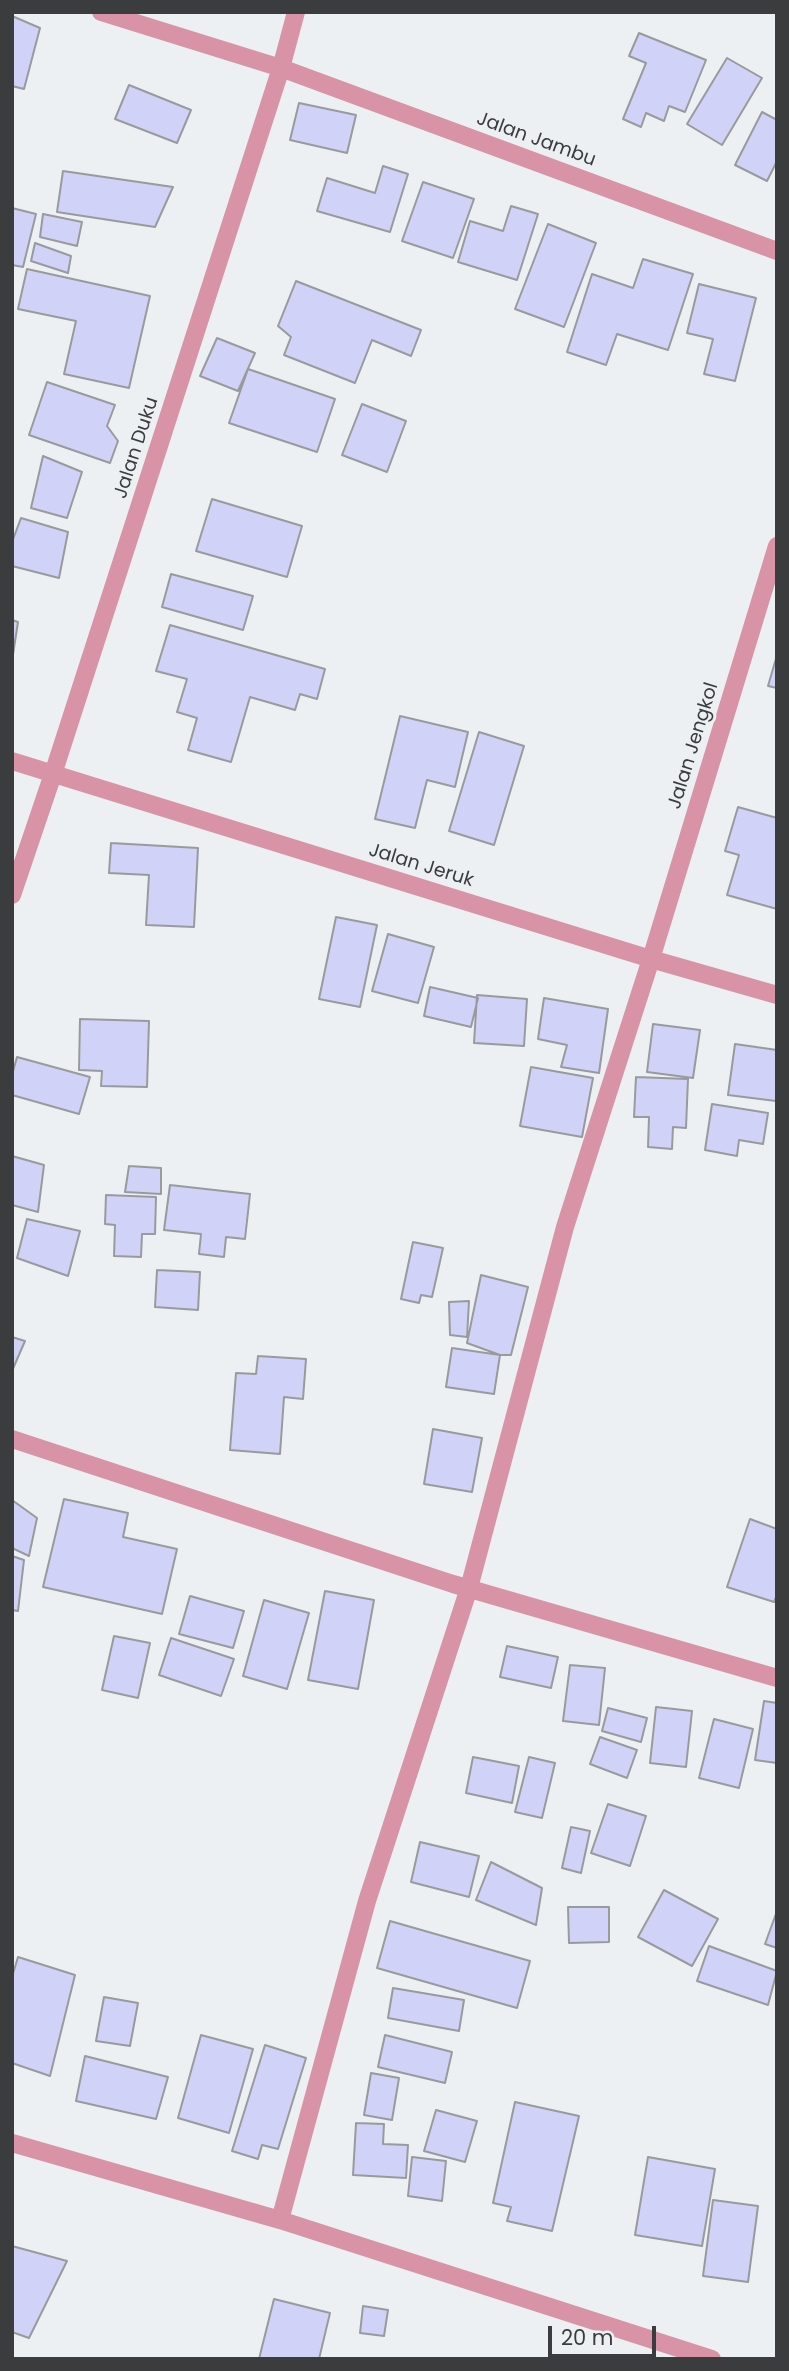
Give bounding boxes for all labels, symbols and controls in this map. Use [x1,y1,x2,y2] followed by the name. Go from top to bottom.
[473,108,599,172] street label: Jalan Jambu
[110,394,164,502] street label: Jalan Duku
[664,680,724,812] street label: Jalan Jengkol
[366,839,476,893] street label: Jalan Jeruk
[551,2312,660,2356] scale bar
[561,2323,614,2352] text: 20 m

